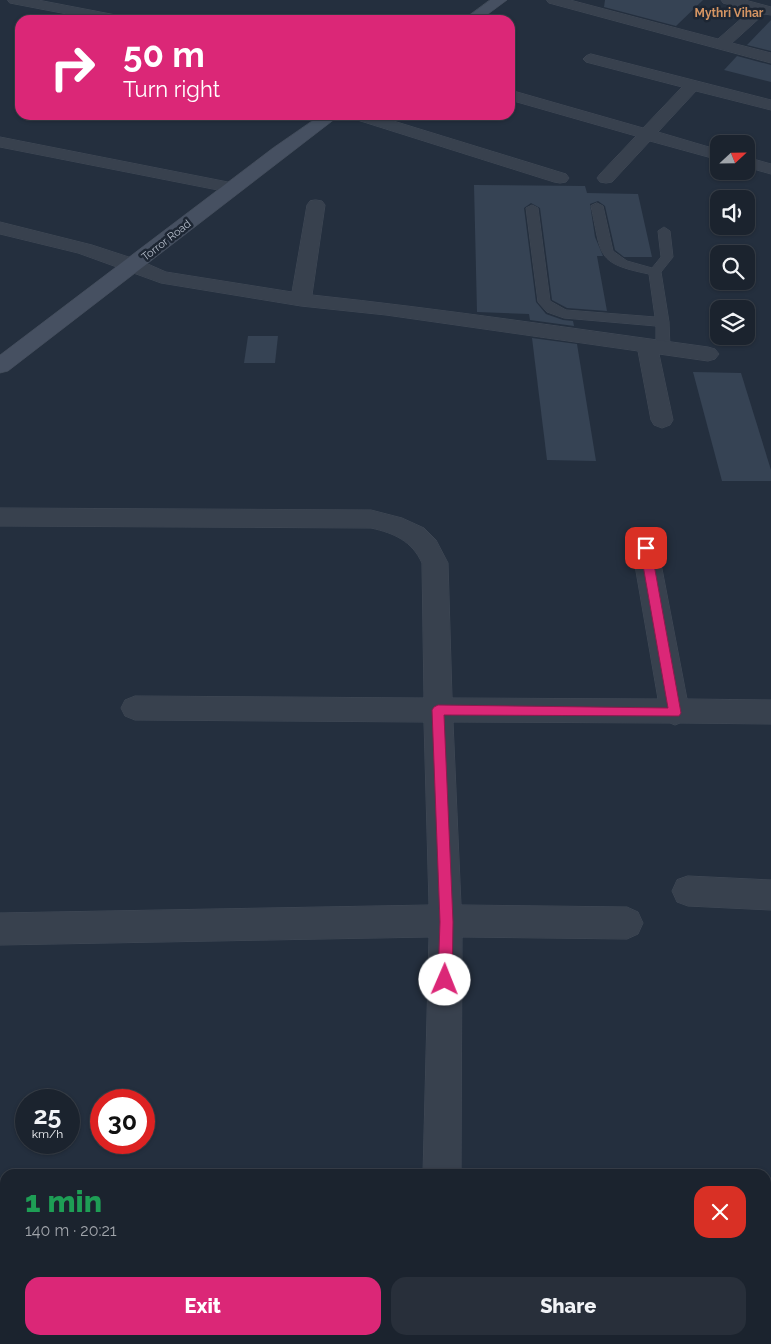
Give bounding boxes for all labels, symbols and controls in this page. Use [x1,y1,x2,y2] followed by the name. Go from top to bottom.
[695,6,764,20] district label: Mythri Vihar
[123,34,205,75] text: 50 m
[40,35,105,100] icon: right
[123,76,220,102] text: Turn right
[710,135,755,180] north arrow
[710,135,755,345] map controls
[710,190,755,235] button: sound
[139,217,194,264] street label: Torror Road
[710,245,755,290] button: search
[710,300,755,345] button: layers
[625,527,667,569] pin
[632,534,660,562] icon: arrive
[418,953,470,1005] position arrow
[90,1089,155,1154] speed limit sign: 30
[34,1100,61,1130] text: 25
[32,1127,63,1141] text: km/h
[25,1184,102,1219] text: 1 min
[694,1186,746,1238] button: close
[25,1221,117,1240] text: 140 m · 20:21
[25,1277,381,1335] button: Exit
[391,1277,746,1335] button: Share

